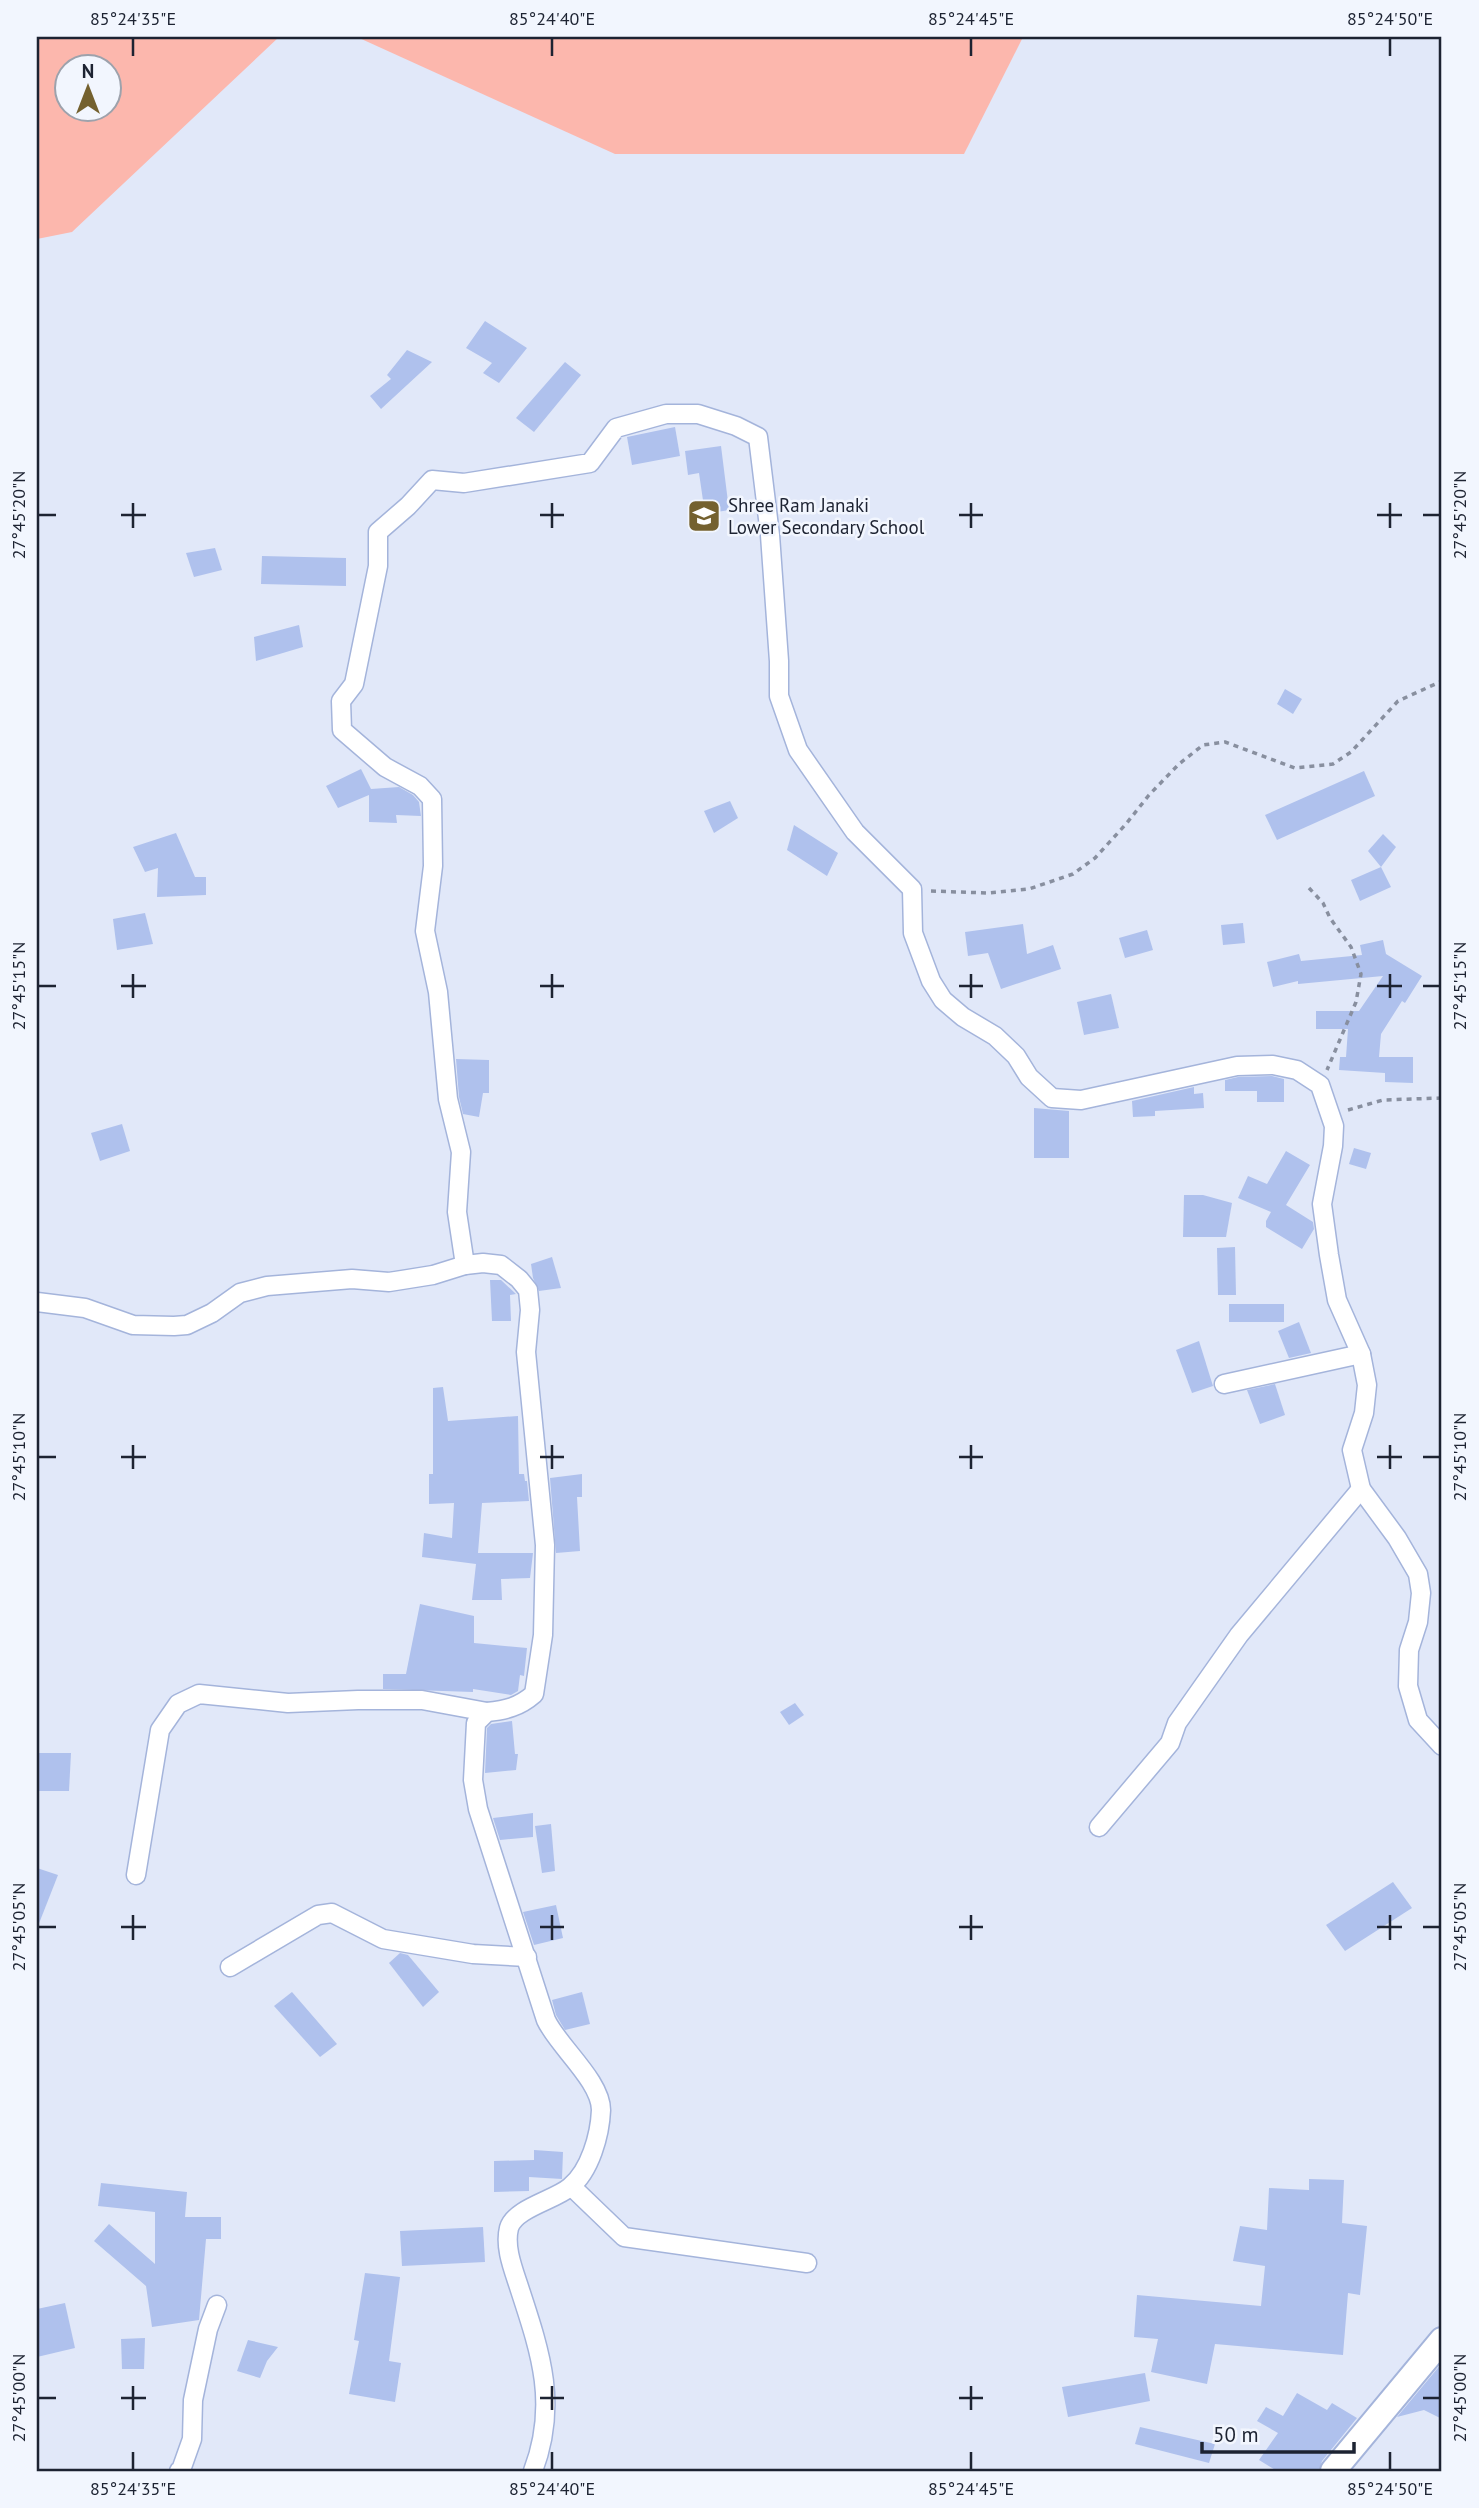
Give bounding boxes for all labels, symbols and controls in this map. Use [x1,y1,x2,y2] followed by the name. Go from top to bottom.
[90,7,176,30] text: 85°24'35"E
[509,7,595,30] text: 85°24'40"E
[928,7,1014,30] text: 85°24'45"E
[1347,7,1433,30] text: 85°24'50"E
[52,52,122,122] north arrow
[82,59,94,83] text: N
[7,471,30,559] text: 27°45'20"N
[1448,471,1471,559] text: 27°45'20"N
[728,493,925,539] place label: Shree Ram Janaki Lower Secondary School
[685,497,723,535] school or university icon: Shree Ram Janaki Lower Secondary School
[7,942,30,1030] text: 27°45'15"N
[1448,942,1471,1030] text: 27°45'15"N
[7,1413,30,1501] text: 27°45'10"N
[1448,1413,1471,1501] text: 27°45'10"N
[7,1883,30,1971] text: 27°45'05"N
[1448,1883,1471,1971] text: 27°45'05"N
[7,2354,30,2442] text: 27°45'00"N
[1448,2354,1471,2442] text: 27°45'00"N
[1202,2410,1355,2454] scale bar
[1213,2421,1259,2448] text: 50 m
[90,2477,176,2500] text: 85°24'35"E
[509,2477,595,2500] text: 85°24'40"E
[928,2477,1014,2500] text: 85°24'45"E
[1347,2477,1433,2500] text: 85°24'50"E

